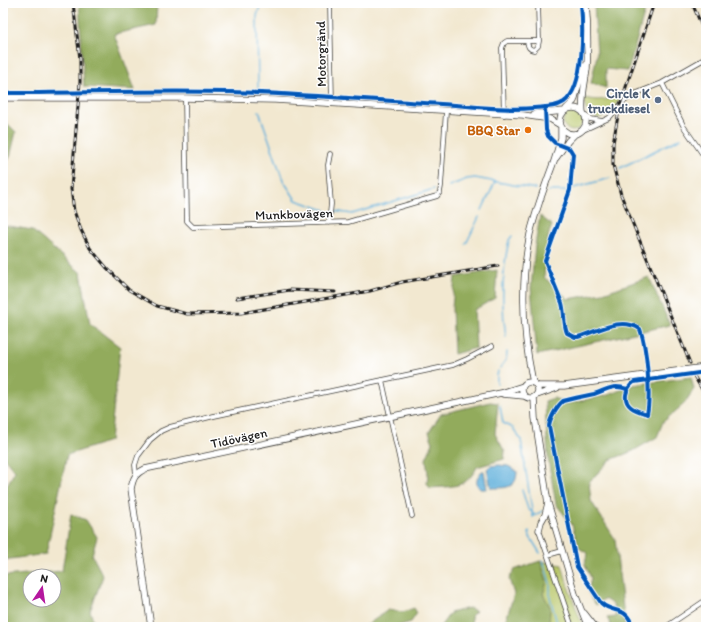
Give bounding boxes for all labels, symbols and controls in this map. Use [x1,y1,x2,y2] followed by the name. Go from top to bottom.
[313,21,329,87] street label: Motorgränd
[588,86,651,116] place label: Circle K truckdiesel
[653,95,663,105] marker: Circle K truckdiesel
[467,123,521,138] place label: BBQ Star
[523,125,533,135] marker: BBQ Star
[255,205,334,223] street label: Munkbovägen
[209,425,269,451] street label: Tidövägen
[22,568,62,608] north arrow
[39,572,49,586] text: N

